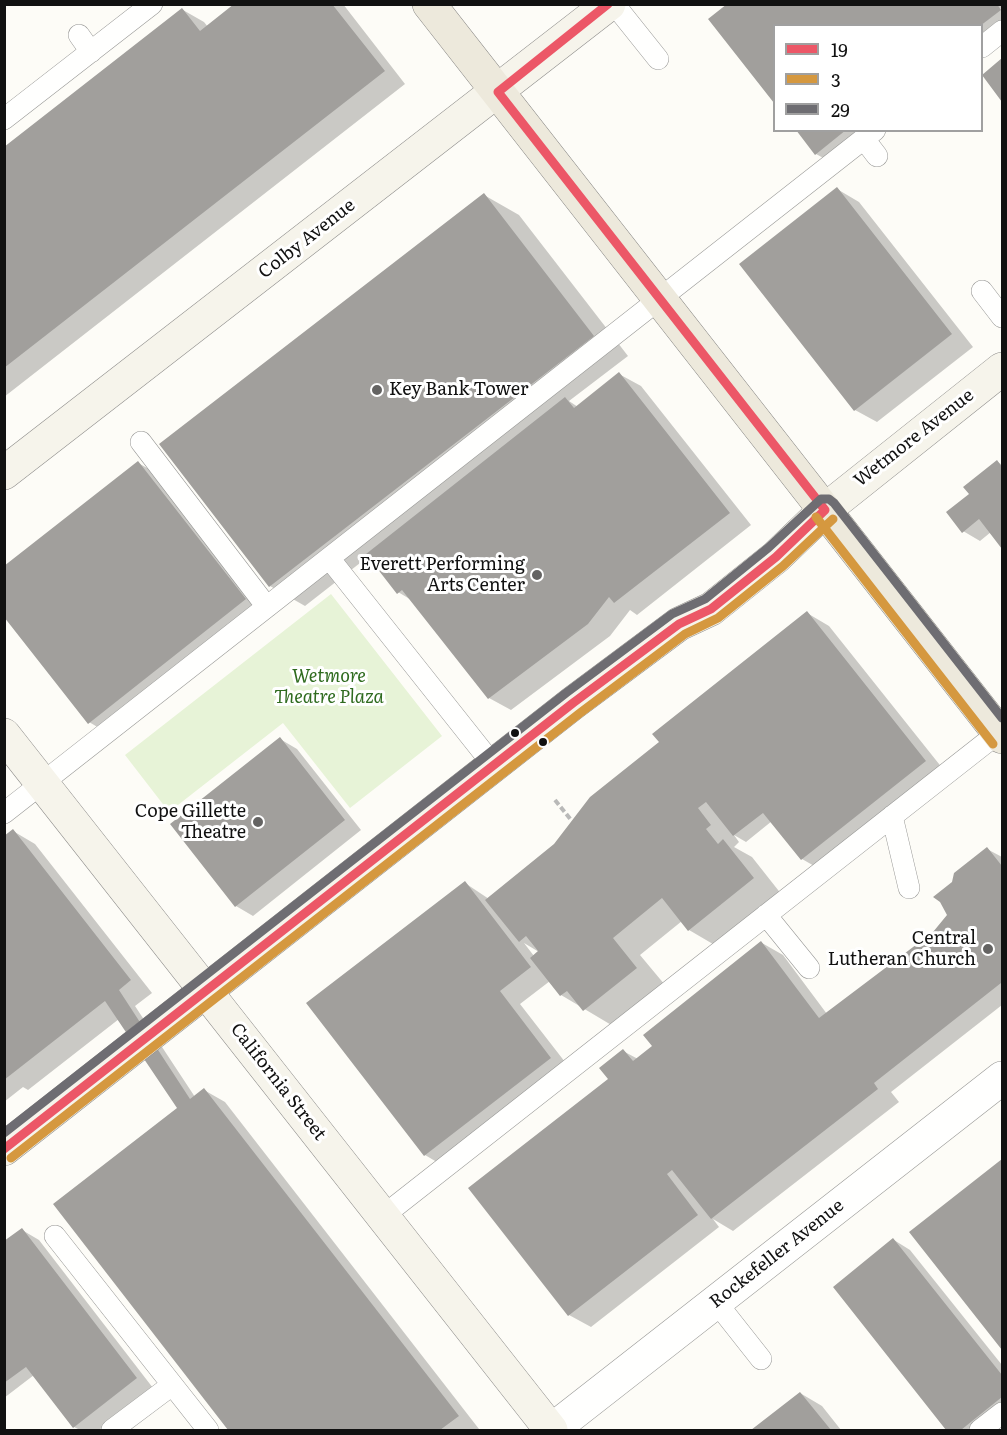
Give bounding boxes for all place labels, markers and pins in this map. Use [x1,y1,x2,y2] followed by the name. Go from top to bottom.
[389,379,528,401] place label: Key Bank Tower
[370,383,384,397] marker: Key Bank Tower
[359,554,525,596] place label: Everett Performing Arts Center
[530,568,544,582] marker: Everett Performing Arts Center
[509,727,521,739] unlabelled marker
[537,736,549,748] unlabelled marker
[135,801,246,844] place label: Cope Gillette Theatre
[251,815,265,829] marker: Cope Gillette Theatre
[828,928,976,970] place label: Central Lutheran Church
[981,942,995,956] marker: Central Lutheran Church

